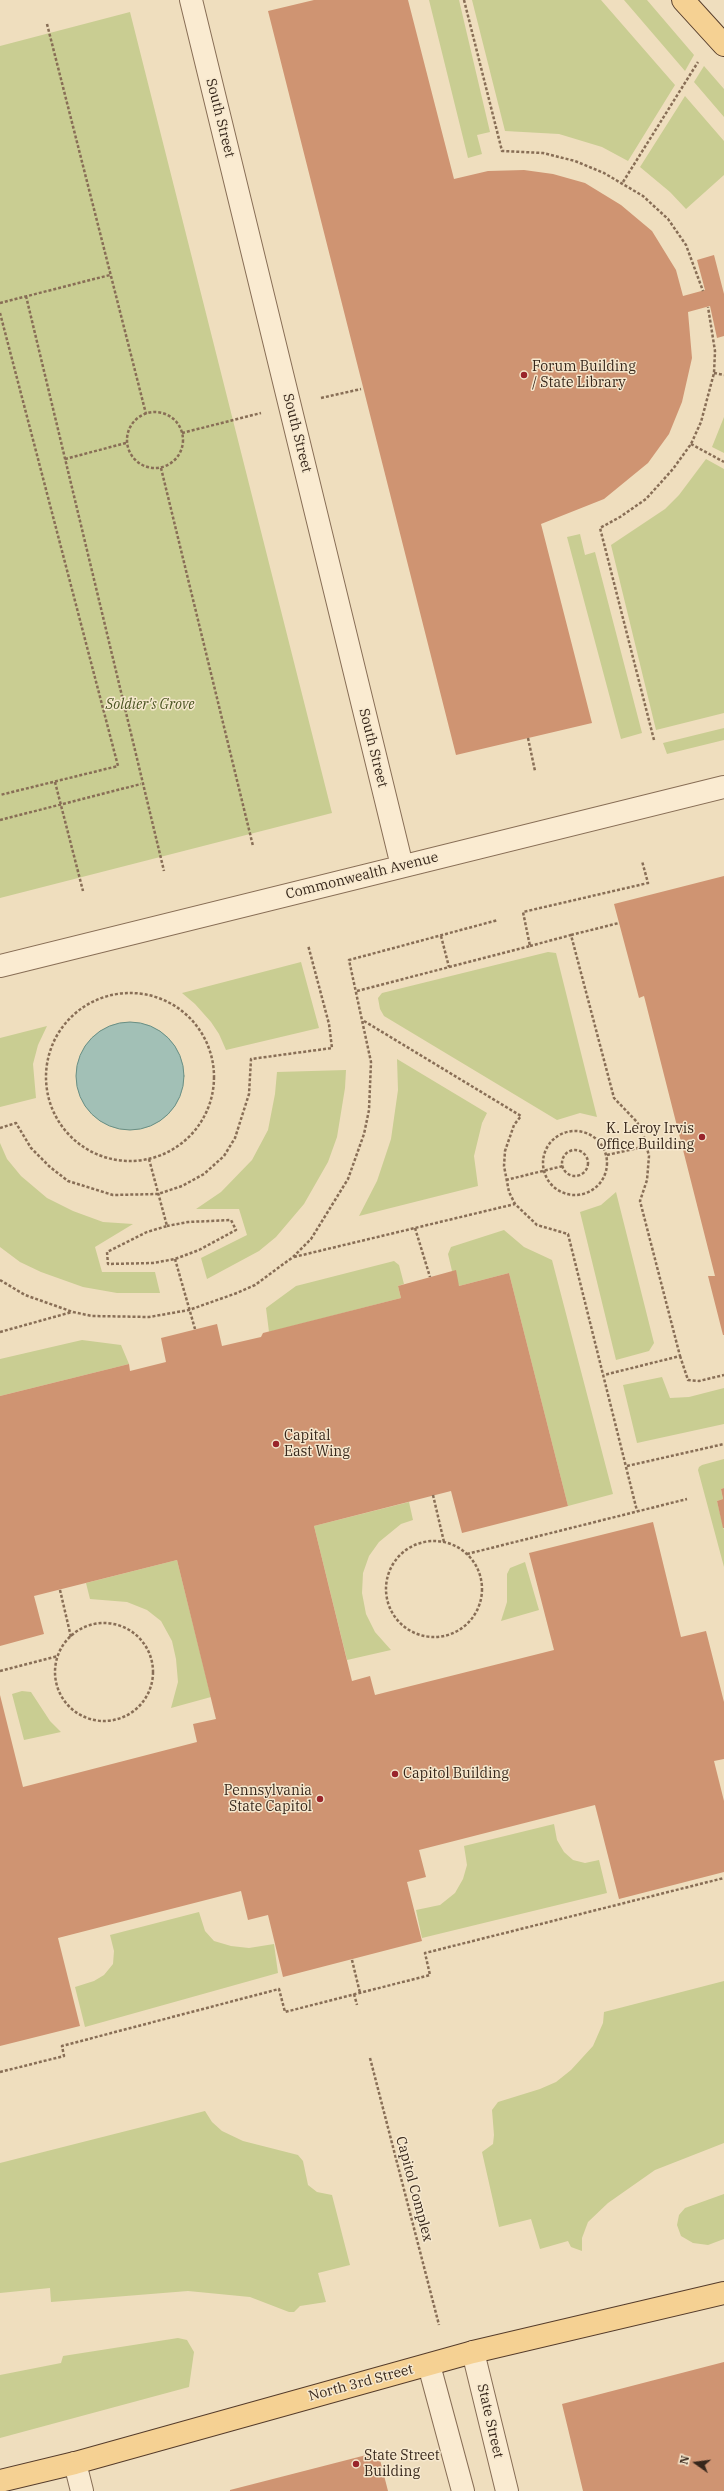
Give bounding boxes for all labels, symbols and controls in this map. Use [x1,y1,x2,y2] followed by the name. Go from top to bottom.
[202,77,238,159] street label: South Street
[532,359,636,392] place label: Forum Building / State Library
[519,370,529,380] marker: Forum Building / State Library
[279,392,315,474] street label: South Street
[106,697,194,713] park label: Soldier's Grove
[355,707,391,789] street label: South Street
[284,849,440,903] street label: Commonwealth Avenue
[596,1121,694,1154] place label: K. Leroy Irvis Office Building
[697,1132,707,1142] marker: K. Leroy Irvis Office Building
[284,1428,350,1460] place label: Capital East Wing
[271,1439,281,1449] marker: Capital East Wing
[403,1766,509,1782] place label: Capitol Building
[390,1769,400,1779] marker: Capitol Building
[224,1783,312,1816] place label: Pennsylvania State Capitol
[315,1794,325,1804] marker: Pennsylvania State Capitol
[392,2135,436,2243] street label: Capitol Complex
[307,2361,415,2405] street label: North 3rd Street
[473,2382,507,2460] street label: State Street
[676,2443,716,2483] north arrow
[364,2448,440,2480] place label: State Street Building
[677,2454,692,2466] text: N
[351,2459,361,2469] marker: State Street Building

